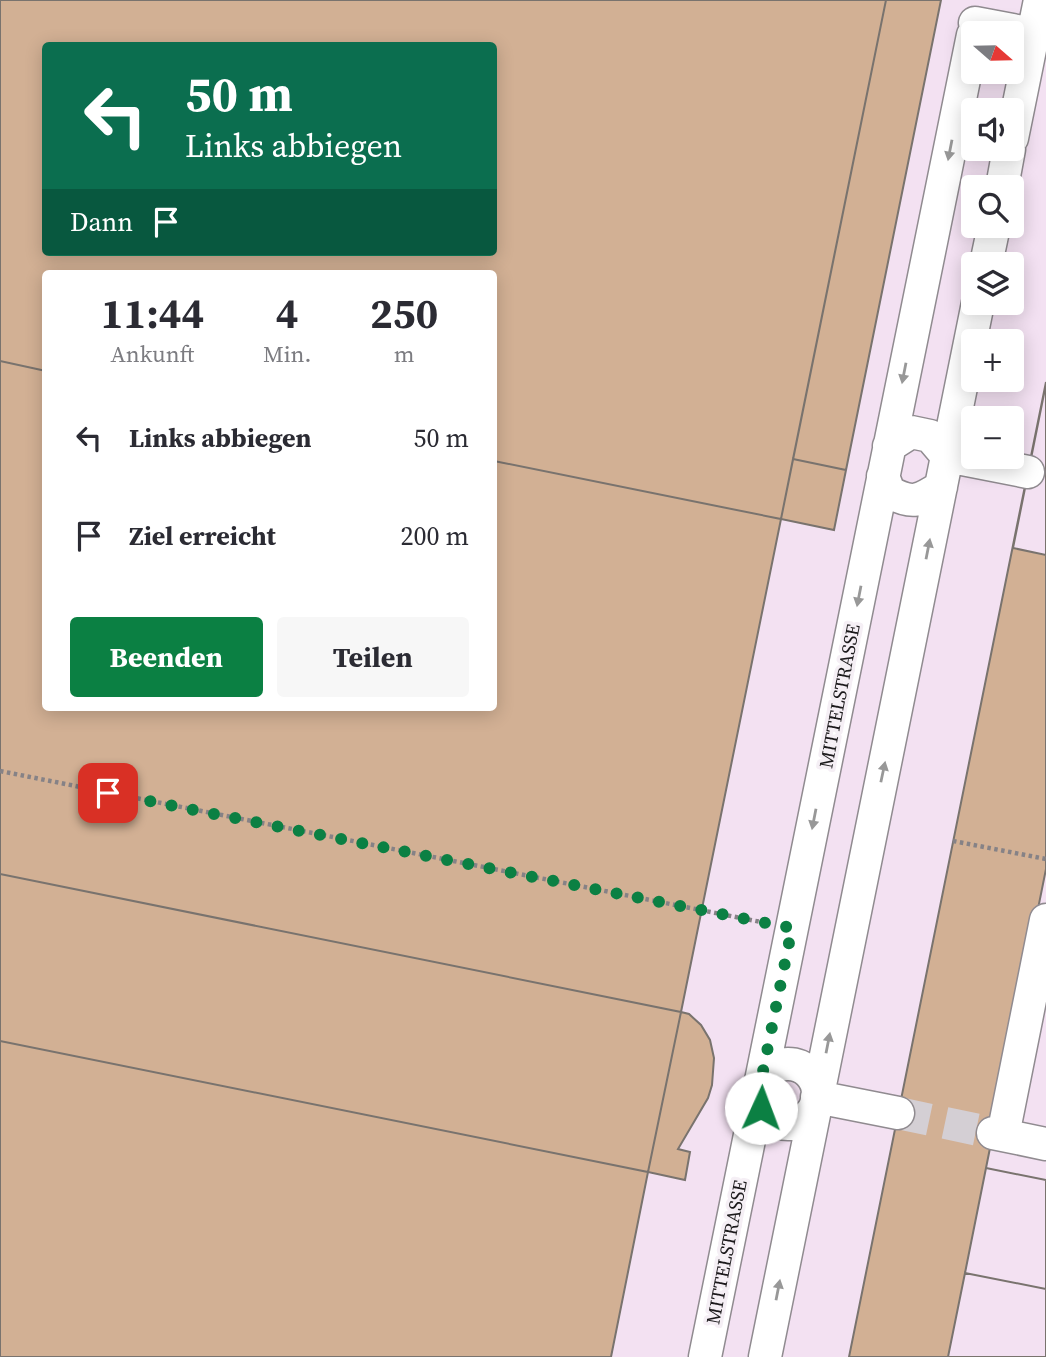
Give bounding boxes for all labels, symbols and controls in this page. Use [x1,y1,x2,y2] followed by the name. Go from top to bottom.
[961,21,1024,84] north arrow
[961,21,1024,469] map controls
[185,60,293,127] text: 50 m
[70,70,161,161] icon: left
[961,98,1024,161] button: sound
[185,124,402,168] text: Links abbiegen
[944,139,955,161] one-way arrow
[961,175,1024,238] button: search
[147,203,185,241] icon: arrive
[70,204,133,240] text: Dann
[961,252,1024,315] button: layers
[101,284,204,342] text: 11:44
[276,284,299,342] text: 4
[370,284,438,342] text: 250
[961,329,1024,392] button: +
[110,338,194,370] text: Ankunft
[263,338,311,370] text: Min.
[394,338,415,370] text: m
[899,362,910,384] one-way arrow
[961,406,1024,469] button: −
[70,419,108,457] icon: left
[129,420,312,456] text: Links abbiegen
[414,420,469,456] text: 50 m
[70,517,108,555] icon: arrive
[129,518,276,554] text: Ziel erreicht
[401,518,469,554] text: 200 m
[923,538,934,560] one-way arrow
[854,585,865,607] one-way arrow
[70,617,263,697] button: Beenden
[277,617,469,697] button: Teilen
[812,622,866,770] street label: MITTELSTRASSE
[878,761,889,783] one-way arrow
[78,763,138,823] pin
[89,774,127,812] icon: arrive
[808,808,819,830] one-way arrow
[823,1032,834,1054] one-way arrow
[724,1071,798,1145] position arrow
[699,1178,753,1326] street label: MITTELSTRASSE
[773,1279,784,1301] one-way arrow

